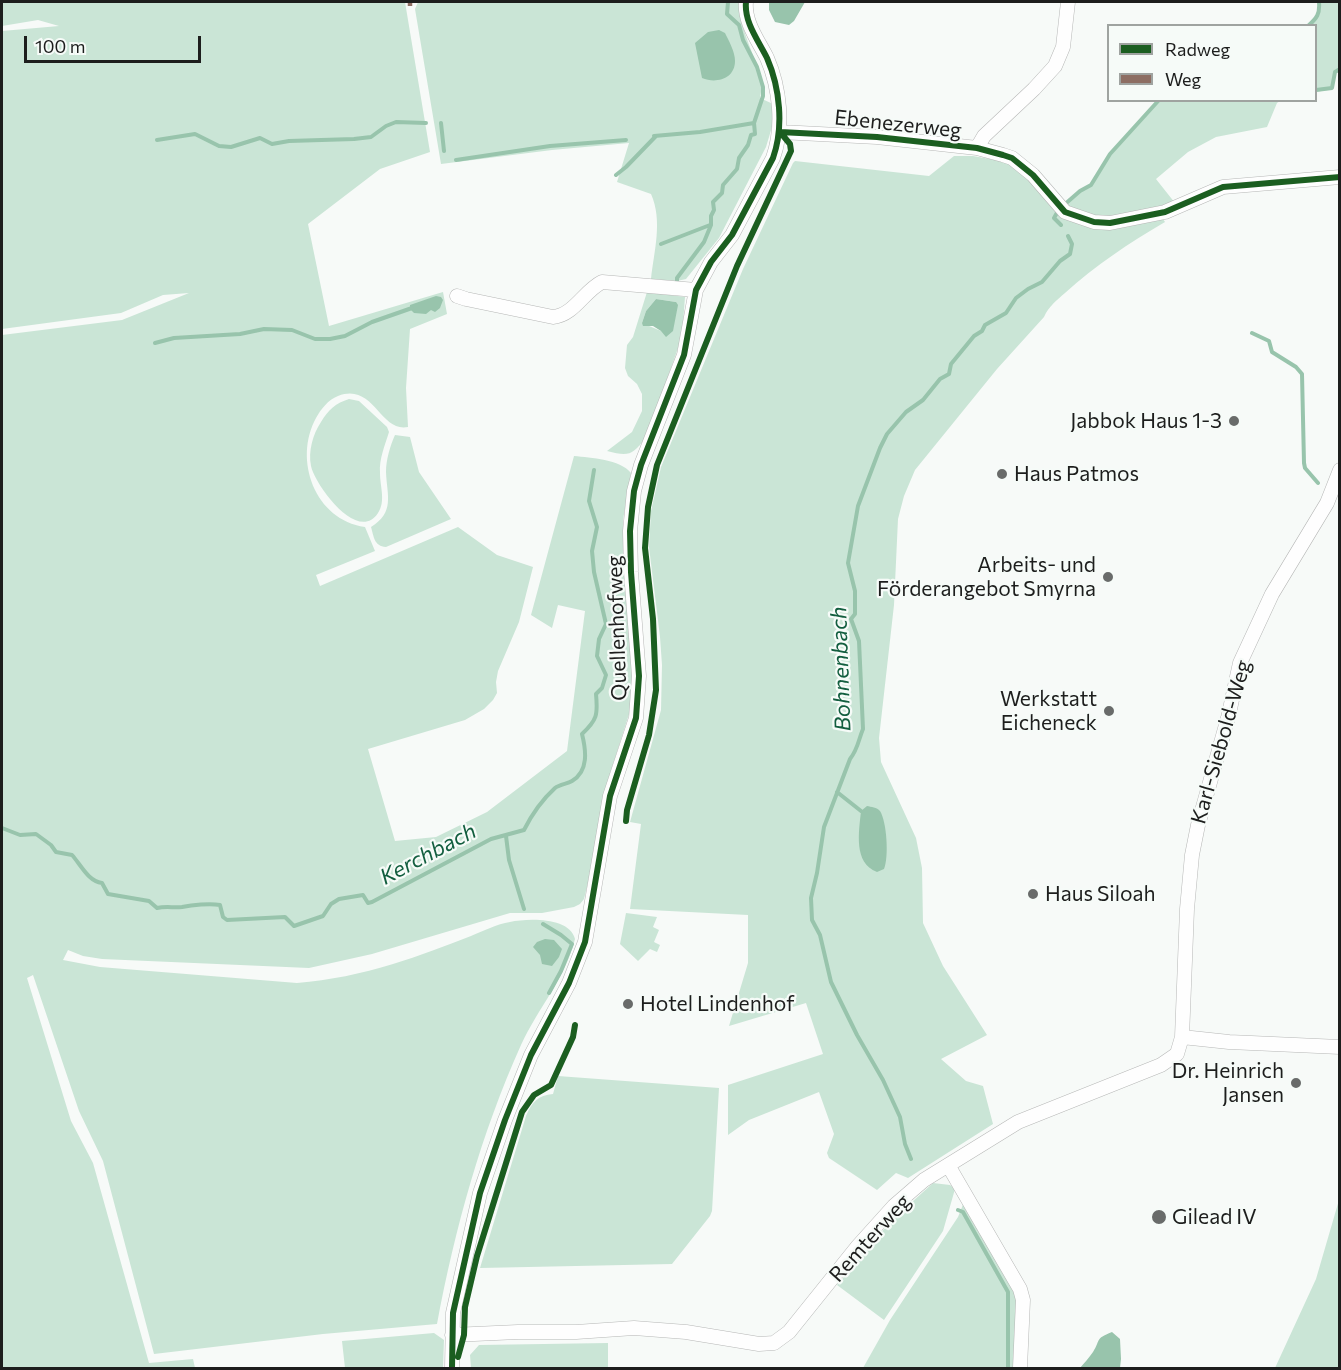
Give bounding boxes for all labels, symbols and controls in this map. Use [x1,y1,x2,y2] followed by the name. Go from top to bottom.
[27,24,204,62] scale bar
[1107,24,1317,102] legend
[35,35,85,57] text: 100 m
[1165,38,1230,60] text: Radweg
[1165,68,1201,90] text: Weg
[833,105,963,143] street label: Ebenezerweg
[1070,408,1222,434] place label: Jabbok Haus 1-3
[1227,414,1241,428] marker: Jabbok Haus 1-3
[1014,461,1139,487] place label: Haus Patmos
[995,467,1009,481] marker: Haus Patmos
[877,552,1096,602] place label: Arbeits- und Förderangebot Smyrna
[602,555,632,701] street label: Quellenhofweg
[1101,570,1115,584] marker: Arbeits- und Förderangebot Smyrna
[826,606,856,732] water label: Bohnenbach
[1186,657,1256,827] street label: Karl-Siebold-Weg
[1000,686,1097,736] place label: Werkstatt Eicheneck
[1102,704,1116,718] marker: Werkstatt Eicheneck
[375,818,481,890] water label: Kerchbach
[1045,881,1156,907] place label: Haus Siloah
[1026,887,1040,901] marker: Haus Siloah
[640,991,794,1017] place label: Hotel Lindenhof
[621,997,635,1011] marker: Hotel Lindenhof
[1172,1058,1284,1108] place label: Dr. Heinrich Jansen
[1289,1076,1303,1090] marker: Dr. Heinrich Jansen
[824,1189,916,1287] street label: Remterweg
[1172,1204,1257,1230] place label: Gilead IV
[1150,1208,1168,1226] marker: Gilead IV

